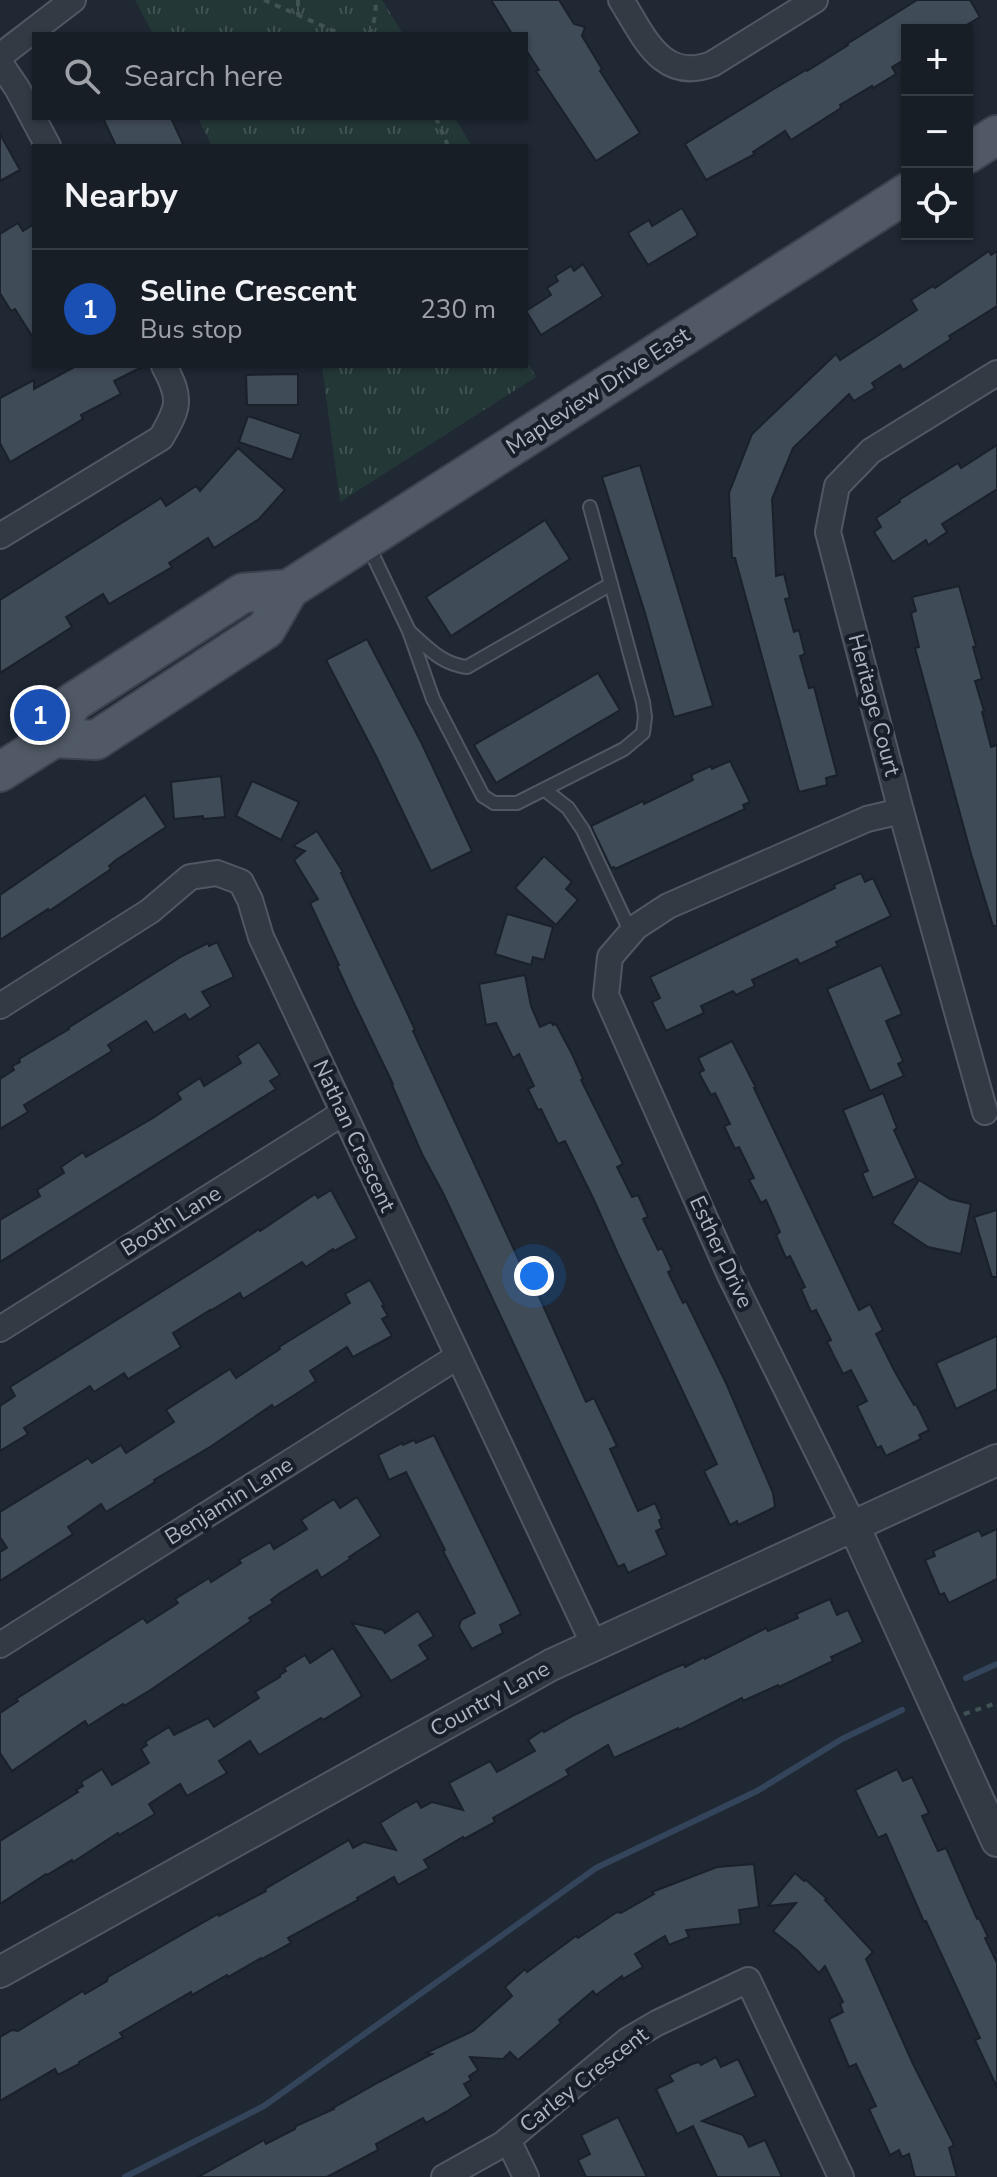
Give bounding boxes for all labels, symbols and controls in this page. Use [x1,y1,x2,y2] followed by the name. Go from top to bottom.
[901,24,973,240] map controls
[901,24,973,96] button: +
[32,32,528,120] search box
[60,54,104,98] icon: search
[124,56,283,97] text: Search here
[901,96,973,168] button: −
[901,168,973,240] button: locate
[64,173,178,219] text: Nearby
[140,271,356,312] text: Seline Crescent
[82,292,98,327] text: 1
[420,292,496,327] text: 230 m
[140,312,242,347] text: Bus stop
[500,320,696,462] street label: Mapleview Drive East
[841,631,907,780] street label: Heritage Court
[14,685,66,745] pin: 1
[306,1055,403,1217] street label: Nathan Crescent
[115,1178,227,1264] street label: Booth Lane
[682,1191,760,1313] street label: Esther Drive
[514,1256,554,1296] your location
[159,1450,299,1552] street label: Benjamin Lane
[425,1654,555,1744] street label: Country Lane
[513,2020,655,2140] street label: Carley Crescent

